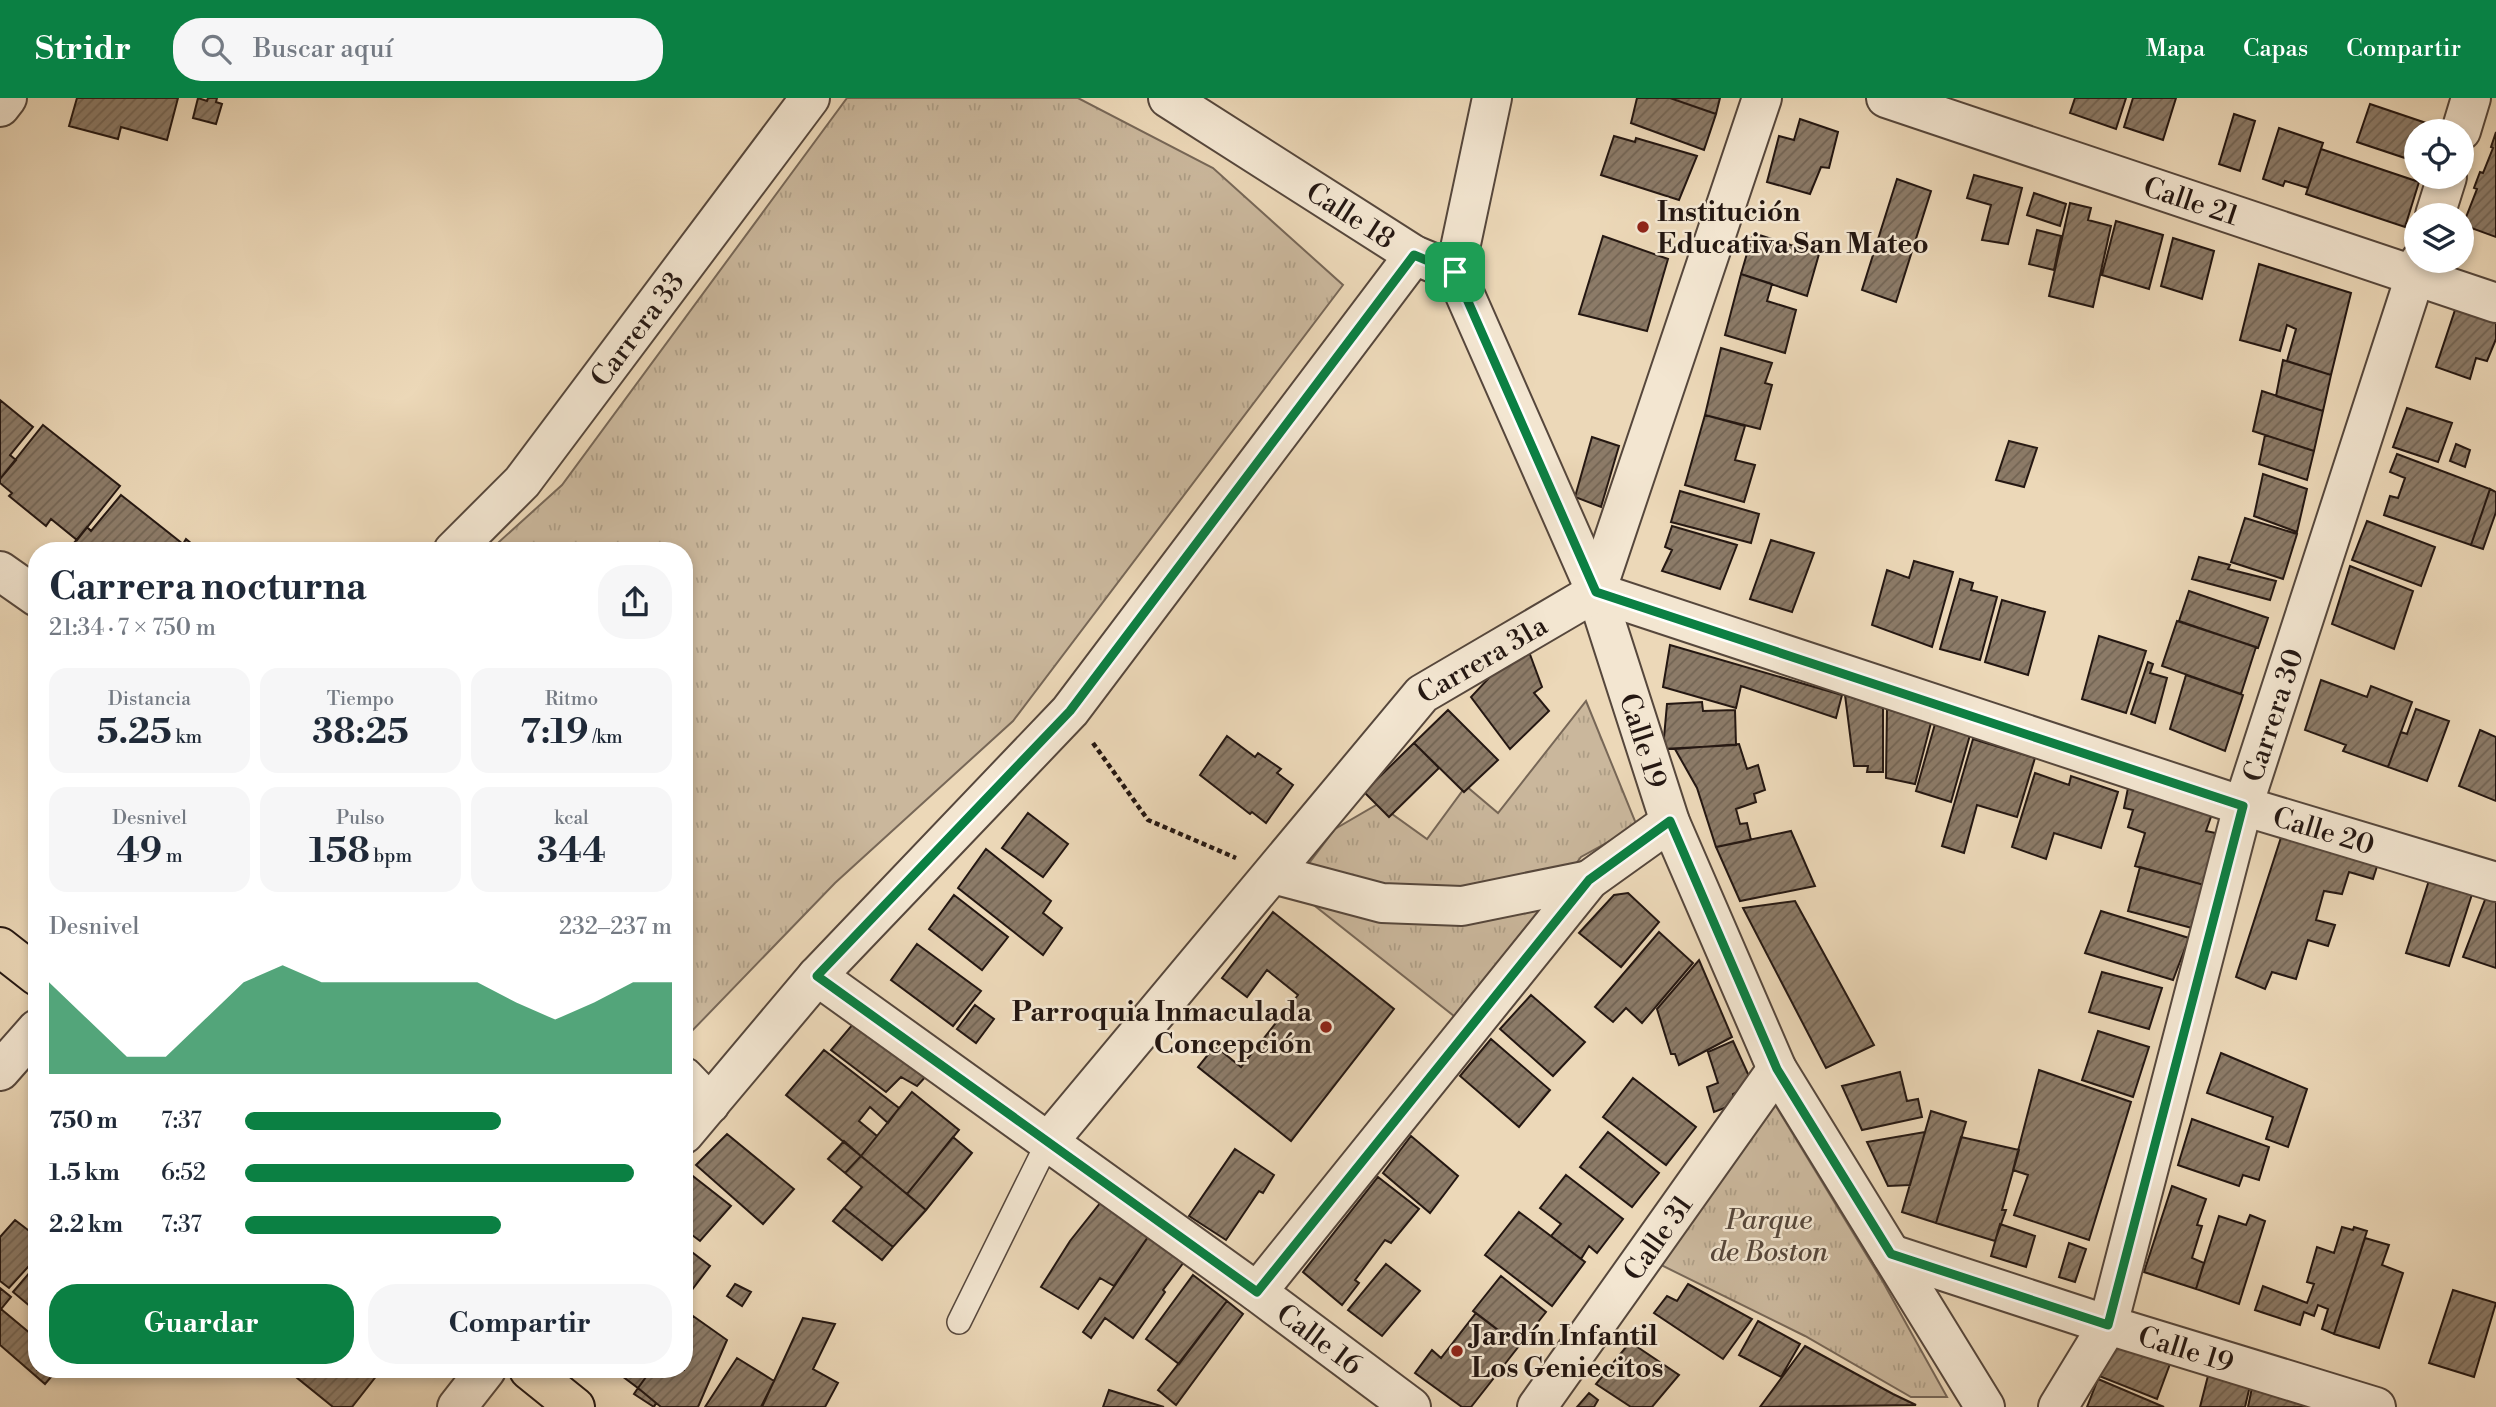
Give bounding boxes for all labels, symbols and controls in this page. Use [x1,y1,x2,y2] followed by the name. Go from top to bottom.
[173,18,663,81] search box
[35,29,131,70] text: Stridr
[197,30,235,68] icon: search
[253,33,393,65] text: Buscar aquí
[2146,34,2205,64] text: Mapa
[2243,34,2308,64] text: Capas
[2346,34,2461,64] text: Compartir
[2404,119,2474,273] map controls
[2404,119,2474,189] button: locate
[2139,170,2243,234] street label: Calle 21
[1299,175,1401,257] street label: Calle 18
[1657,195,1929,262] place label: Institución Educativa San Mateo
[2404,203,2474,273] button: layers
[1635,219,1651,235] marker: Institución Educativa San Mateo
[1425,242,1485,302] pin
[1436,253,1474,291] icon: arrive
[584,265,693,394] street label: Carrera 33
[49,564,367,611] text: Carrera nocturna
[598,565,672,639] button: share
[1411,608,1555,712] street label: Carrera 31a
[49,614,216,642] text: 21:34 · 7 × 750 m
[2236,644,2312,787] street label: Carrera 30
[108,687,191,711] text: Distancia
[327,687,394,711] text: Tiempo
[545,687,598,711] text: Ritmo
[1611,689,1674,793] street label: Calle 19
[97,711,172,754] text: 5.25
[312,711,409,754] text: 38:25
[520,711,589,754] text: 7:19
[172,725,202,749] text: km
[589,725,623,749] text: /km
[2268,800,2379,864] street label: Calle 20
[112,806,187,830] text: Desnivel
[336,806,385,830] text: Pulso
[554,806,589,830] text: kcal
[116,830,162,873] text: 49
[309,830,370,873] text: 158
[537,830,606,873] text: 344
[162,844,183,868] text: m
[370,844,412,868] text: bpm
[49,913,139,941] text: Desnivel
[559,913,672,941] text: 232–237 m
[1012,995,1313,1062] place label: Parroquia Inmaculada Concepción
[1318,1019,1334,1035] marker: Parroquia Inmaculada Concepción
[49,1107,118,1135] text: 750 m
[161,1107,202,1135] text: 7:37
[49,1159,120,1187] text: 1.5 km
[161,1159,206,1187] text: 6:52
[1616,1189,1701,1288] street label: Calle 31
[1710,1203,1828,1270] park label: Parque de Boston
[49,1211,123,1239] text: 2.2 km
[161,1211,202,1239] text: 7:37
[49,1284,354,1364] button: Guardar
[368,1284,672,1364] button: Compartir
[1269,1297,1369,1383] street label: Calle 16
[1467,1319,1664,1386] place label: Jardín Infantil Los Geniecitos
[2134,1319,2238,1381] street label: Calle 19
[1449,1343,1465,1359] marker: Jardín Infantil Los Geniecitos

